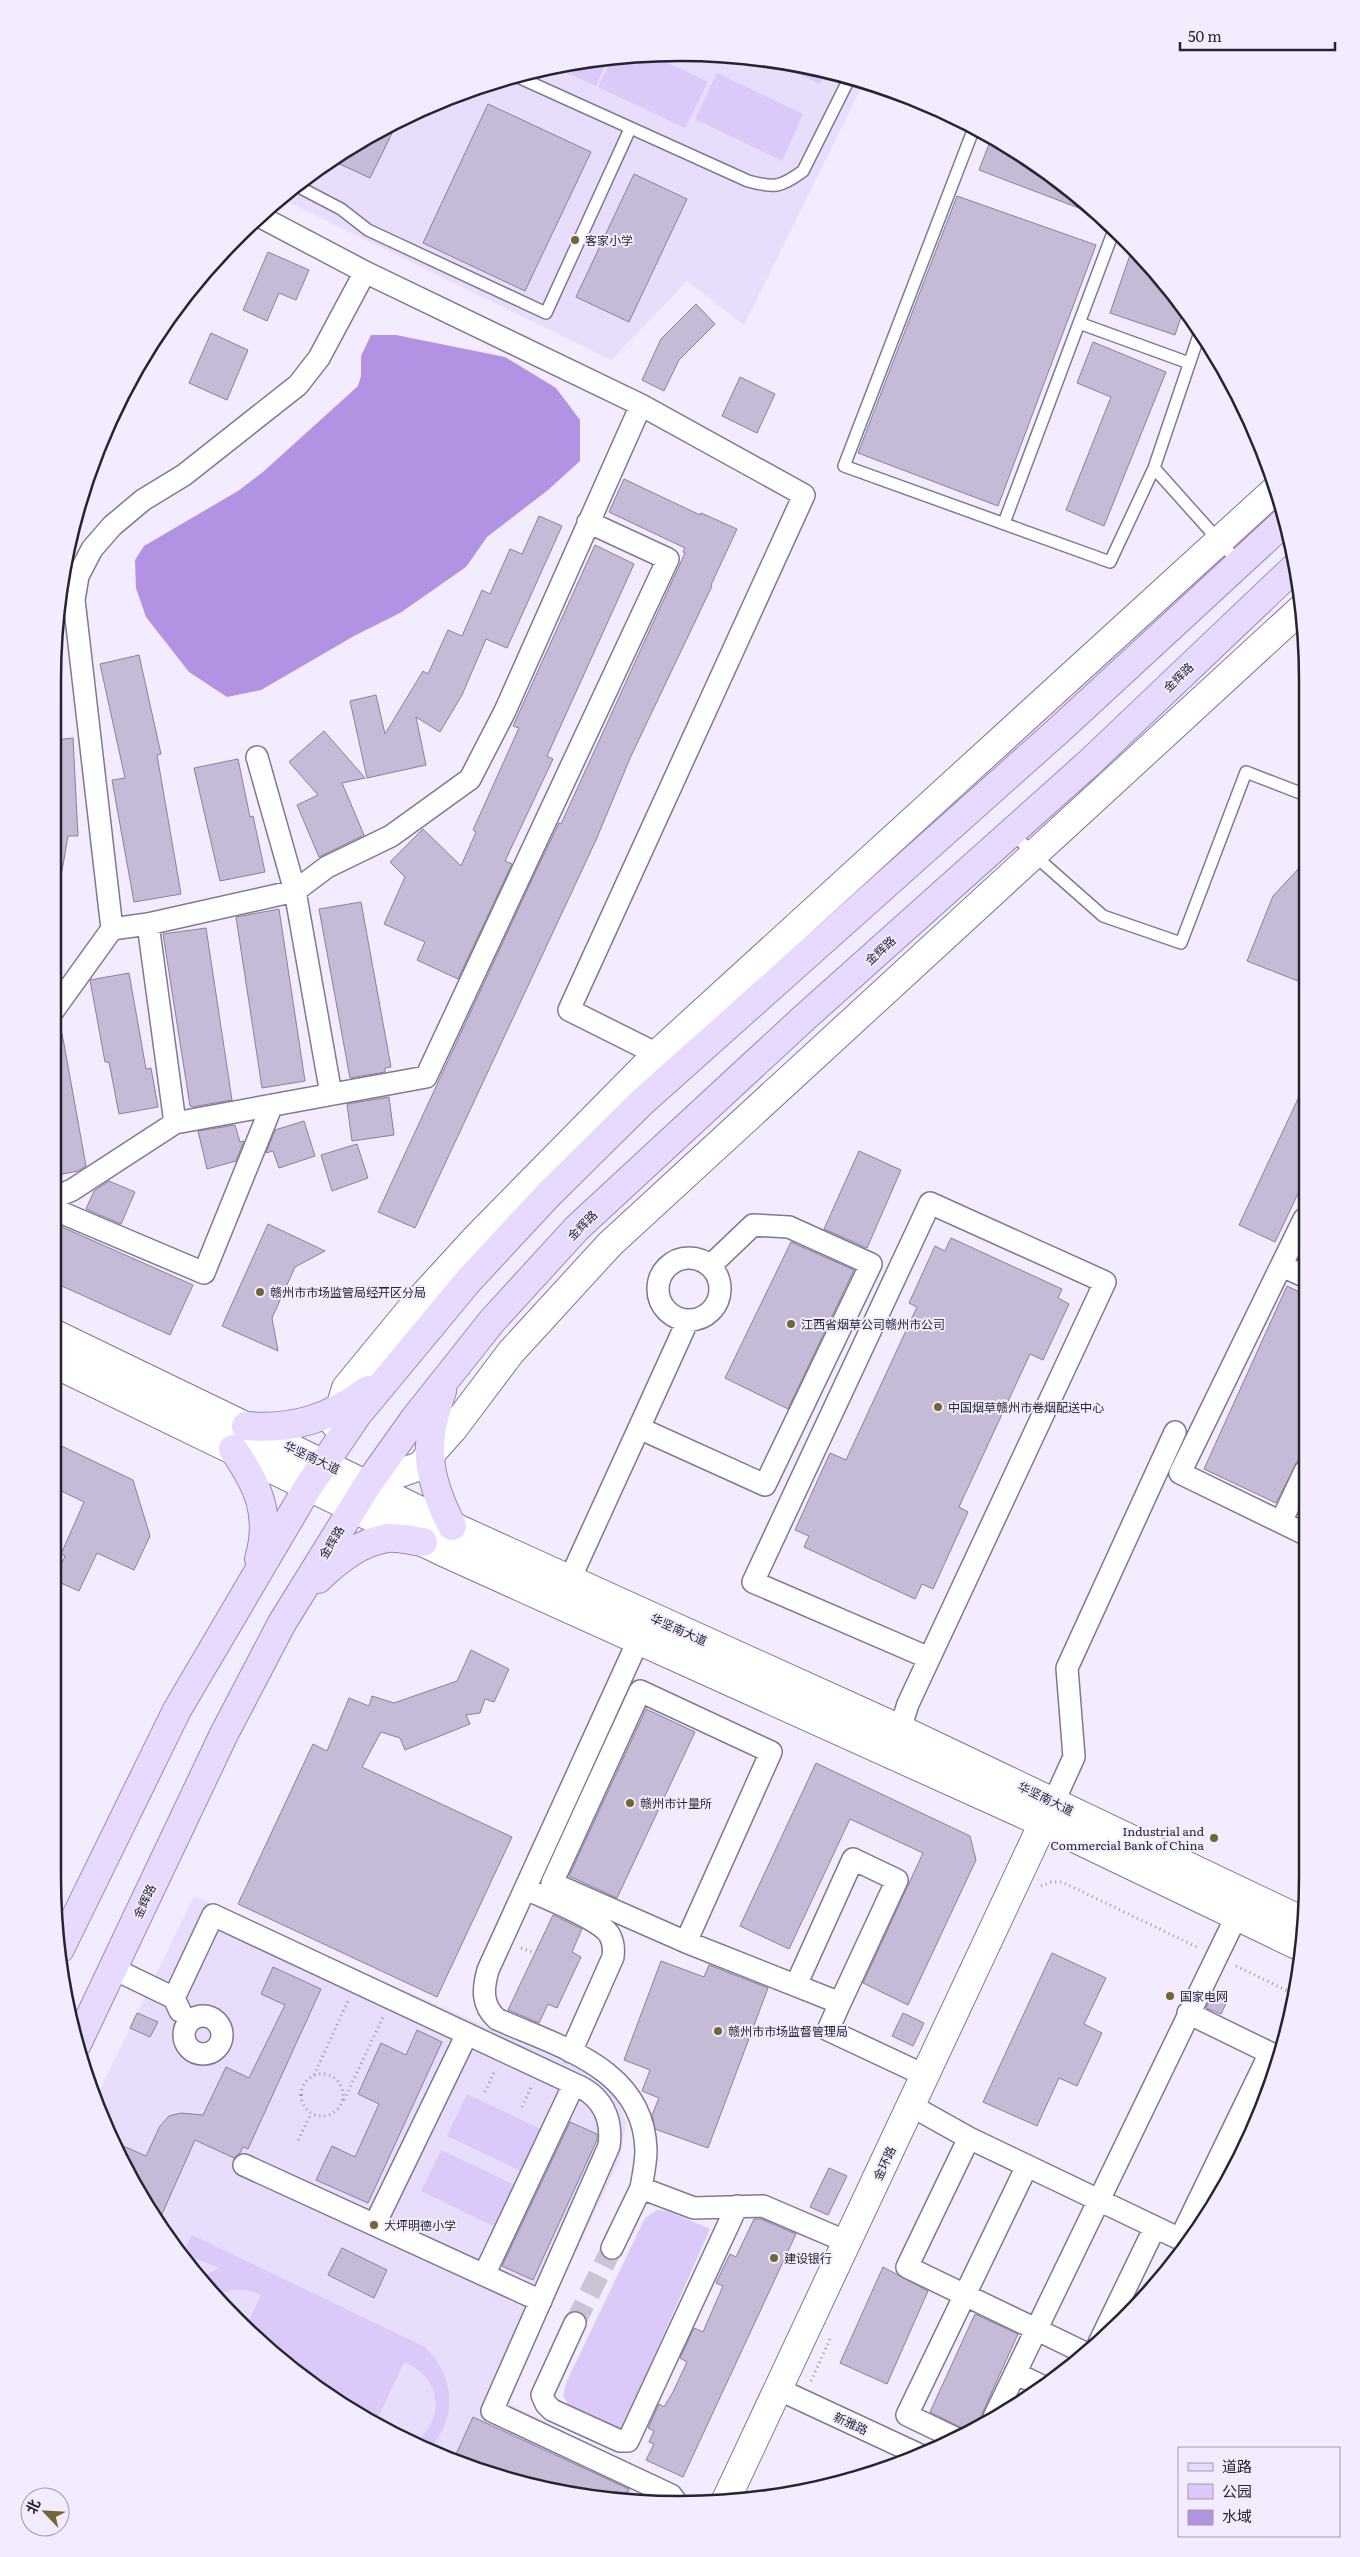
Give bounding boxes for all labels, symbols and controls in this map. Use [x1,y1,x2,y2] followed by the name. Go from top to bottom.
[1180,20,1335,52] scale bar
[1188,24,1222,47] text: 50 m
[585,231,633,249] place label: 客家小学
[569,234,581,246] marker: 客家小学
[1159,658,1197,696] street label: 金辉路
[861,931,899,969] street label: 金辉路
[563,1206,601,1244] street label: 金辉路
[270,1283,426,1301] place label: 赣州市市场监管局经开区分局
[254,1286,266,1298] marker: 赣州市市场监管局经开区分局
[801,1315,945,1333] place label: 江西省烟草公司赣州市公司
[785,1318,797,1330] marker: 江西省烟草公司赣州市公司
[948,1398,1104,1416] place label: 中国烟草赣州市卷烟配送中心
[932,1401,944,1413] marker: 中国烟草赣州市卷烟配送中心
[281,1436,343,1478] street label: 华坚南大道
[314,1522,348,1562] street label: 金辉路
[648,1609,710,1649] street label: 华坚南大道
[1015,1777,1077,1819] street label: 华坚南大道
[640,1794,712,1812] place label: 赣州市计量所
[624,1797,636,1809] marker: 赣州市计量所
[1050,1822,1205,1854] place label: Industrial and Commercial Bank of China
[1208,1832,1220,1844] marker: Industrial and Commercial Bank of China
[128,1881,160,1921] street label: 金辉路
[1180,1987,1228,2005] place label: 国家电网
[1164,1990,1176,2002] marker: 国家电网
[728,2022,848,2040] place label: 赣州市市场监督管理局
[712,2025,724,2037] marker: 赣州市市场监督管理局
[868,2143,900,2183] street label: 金环路
[384,2216,456,2234] place label: 大坪明德小学
[368,2219,380,2231] marker: 大坪明德小学
[784,2249,832,2267] place label: 建设银行
[768,2252,780,2264] marker: 建设银行
[831,2407,871,2439] street label: 新雅路
[1178,2447,1340,2537] legend
[1222,2454,1252,2477] text: 道路
[1222,2479,1252,2502] text: 公园
[20,2487,70,2537] north arrow
[20,2496,44,2517] text: 北
[1222,2504,1252,2527] text: 水域

